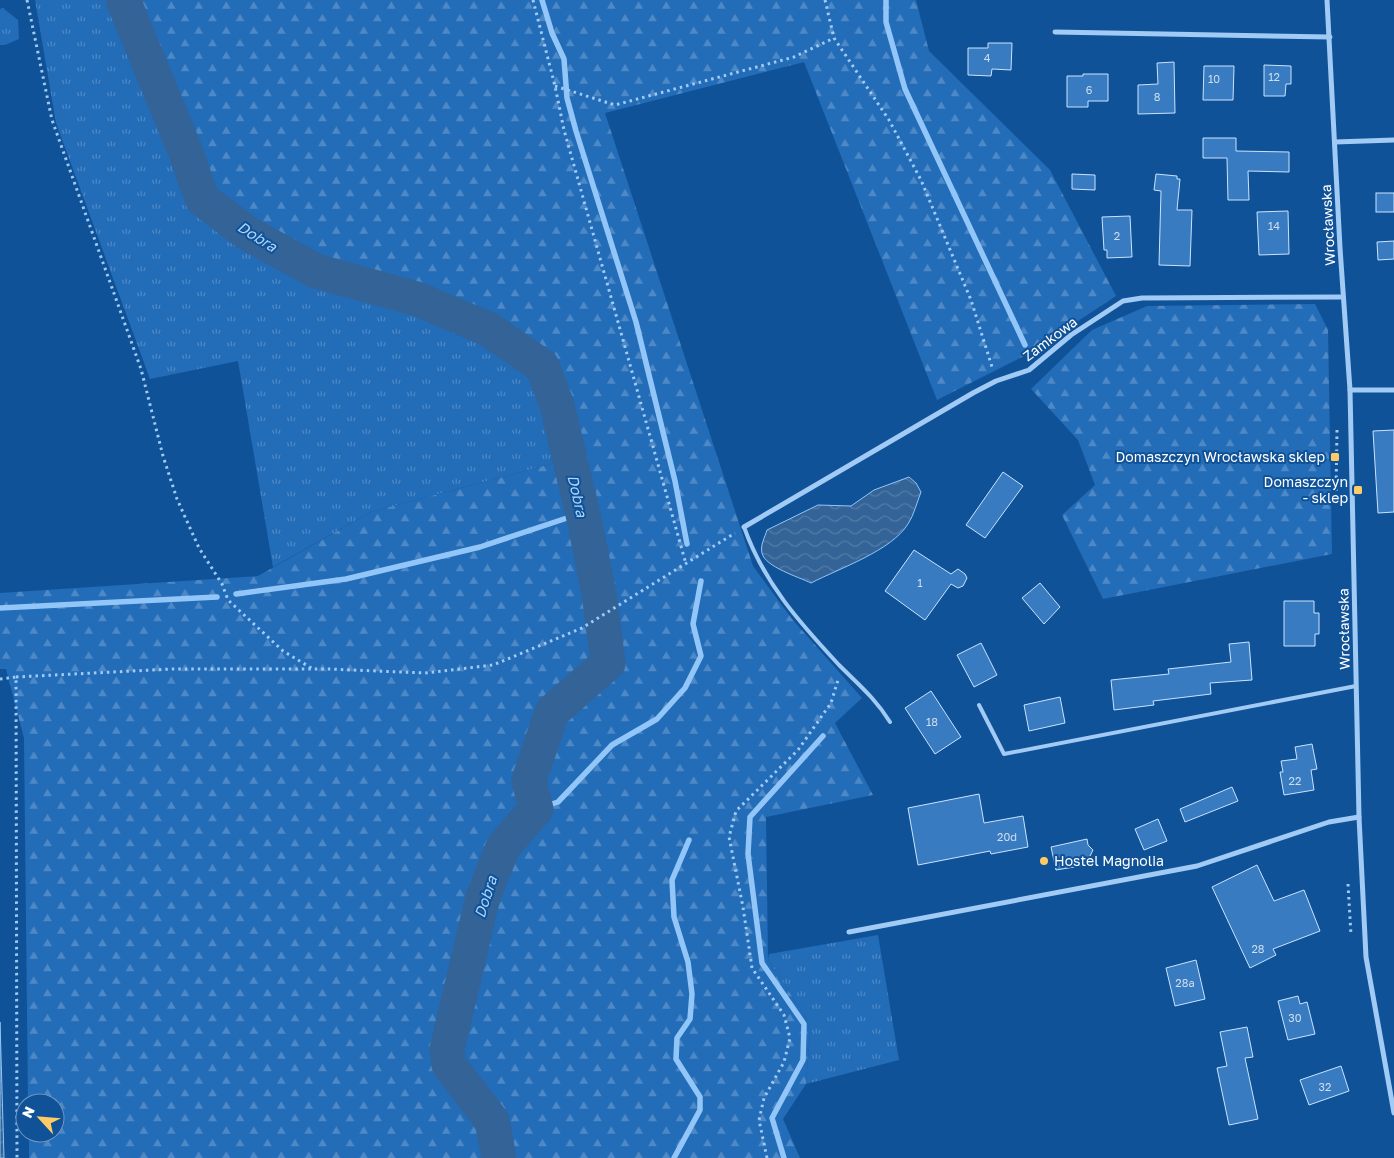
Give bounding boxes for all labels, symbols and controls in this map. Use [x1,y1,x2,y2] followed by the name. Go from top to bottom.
[984,51,991,64] house number: 4
[1268,70,1280,83] house number: 12
[1208,72,1220,85] house number: 10
[1086,83,1093,96] house number: 6
[1154,90,1161,103] house number: 8
[1317,184,1338,266] street label: Wrocławska
[235,217,281,255] water label: Dobra
[1268,219,1280,232] house number: 14
[1114,229,1120,242] house number: 2
[1019,313,1080,365] street label: Zamkowa
[1116,448,1325,465] place label: Domaszczyn Wrocławska sklep
[1329,451,1341,463] marker: Domaszczyn Wrocławska sklep
[564,473,592,519] water label: Dobra
[1264,473,1348,506] place label: Domaszczyn - sklep
[1352,484,1364,496] marker: Domaszczyn - sklep
[917,576,923,589] house number: 1
[1334,588,1353,670] street label: Wrocławska
[926,715,938,728] house number: 18
[1289,774,1301,787] house number: 22
[997,830,1017,843] house number: 20d
[1054,852,1164,869] place label: Hostel Magnolia
[1038,855,1050,867] marker: Hostel Magnolia
[470,873,500,920] water label: Dobra
[1251,942,1265,955] house number: 28
[1175,976,1195,989] house number: 28a
[1288,1011,1302,1024] house number: 30
[1319,1080,1331,1093] house number: 32
[15,1093,65,1143] north arrow
[18,1104,38,1121] text: N

